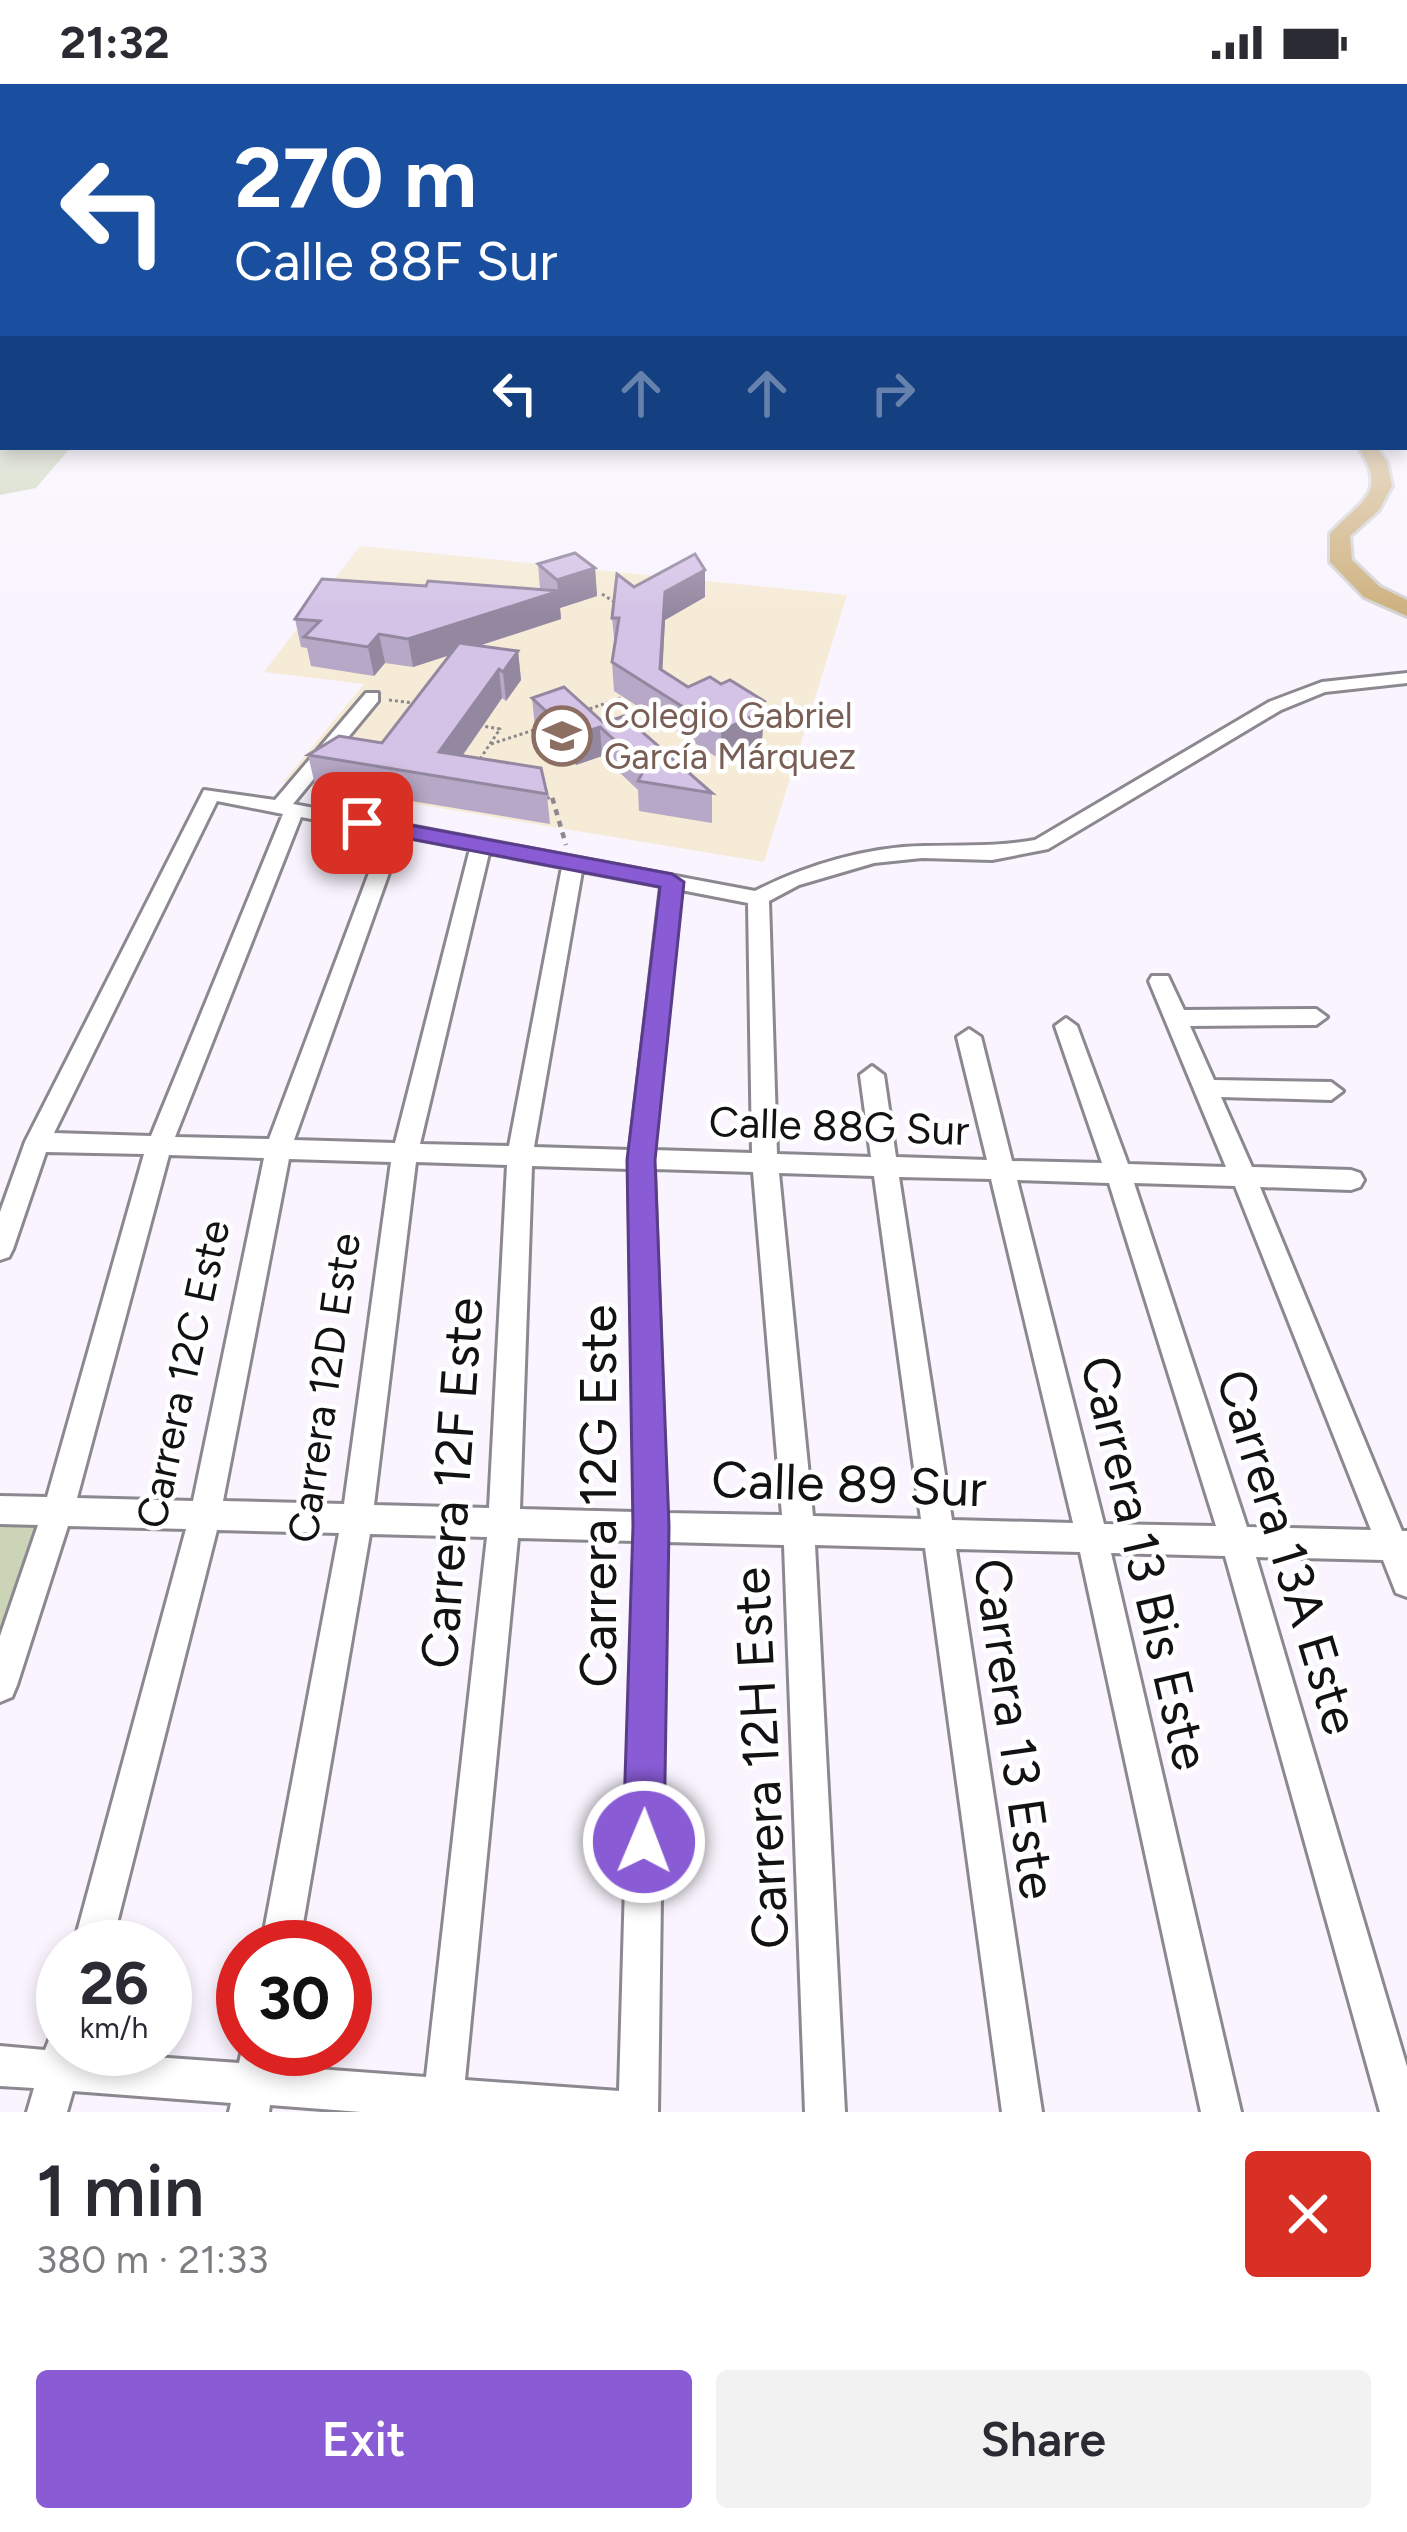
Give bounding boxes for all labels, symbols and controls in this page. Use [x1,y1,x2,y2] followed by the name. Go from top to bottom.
[60,15,170,69] text: 21:32
[234,127,477,228] text: 270 m
[36,132,192,288] icon: left
[234,229,558,294] text: Calle 88F Sur
[482,360,548,426] icon: left
[608,360,674,426] icon: ahead
[734,360,800,426] icon: ahead
[860,360,926,426] icon: right
[604,694,856,778] place label: Colegio Gabriel García Márquez
[531,705,593,767] school or university icon: Colegio Gabriel García Márquez
[311,772,413,874] pin
[329,790,395,856] icon: arrive
[708,1096,970,1156] street label: Calle 88G Sur
[125,1215,241,1533] street label: Carrera 12C Este
[277,1230,371,1546] street label: Carrera 12D Este
[409,1295,495,1671] street label: Carrera 12F Este
[568,1305,629,1687] street label: Carrera 12G Este
[1068,1350,1222,1776] street label: Carrera 13 Bis Este
[1204,1362,1372,1742] street label: Carrera 13A Este
[710,1449,988,1519] street label: Calle 89 Sur
[961,1555,1069,1903] street label: Carrera 13 Este
[721,1565,801,1951] street label: Carrera 12H Este
[581,1779,707,1905] position arrow
[216,1920,372,2076] speed limit sign: 30
[79,1947,149,2019] text: 26
[80,2009,148,2046] text: km/h
[36,2148,204,2234] text: 1 min
[1245,2151,1371,2277] button: close
[36,2236,268,2283] text: 380 m · 21:33
[36,2370,692,2508] button: Exit
[716,2370,1371,2508] button: Share

